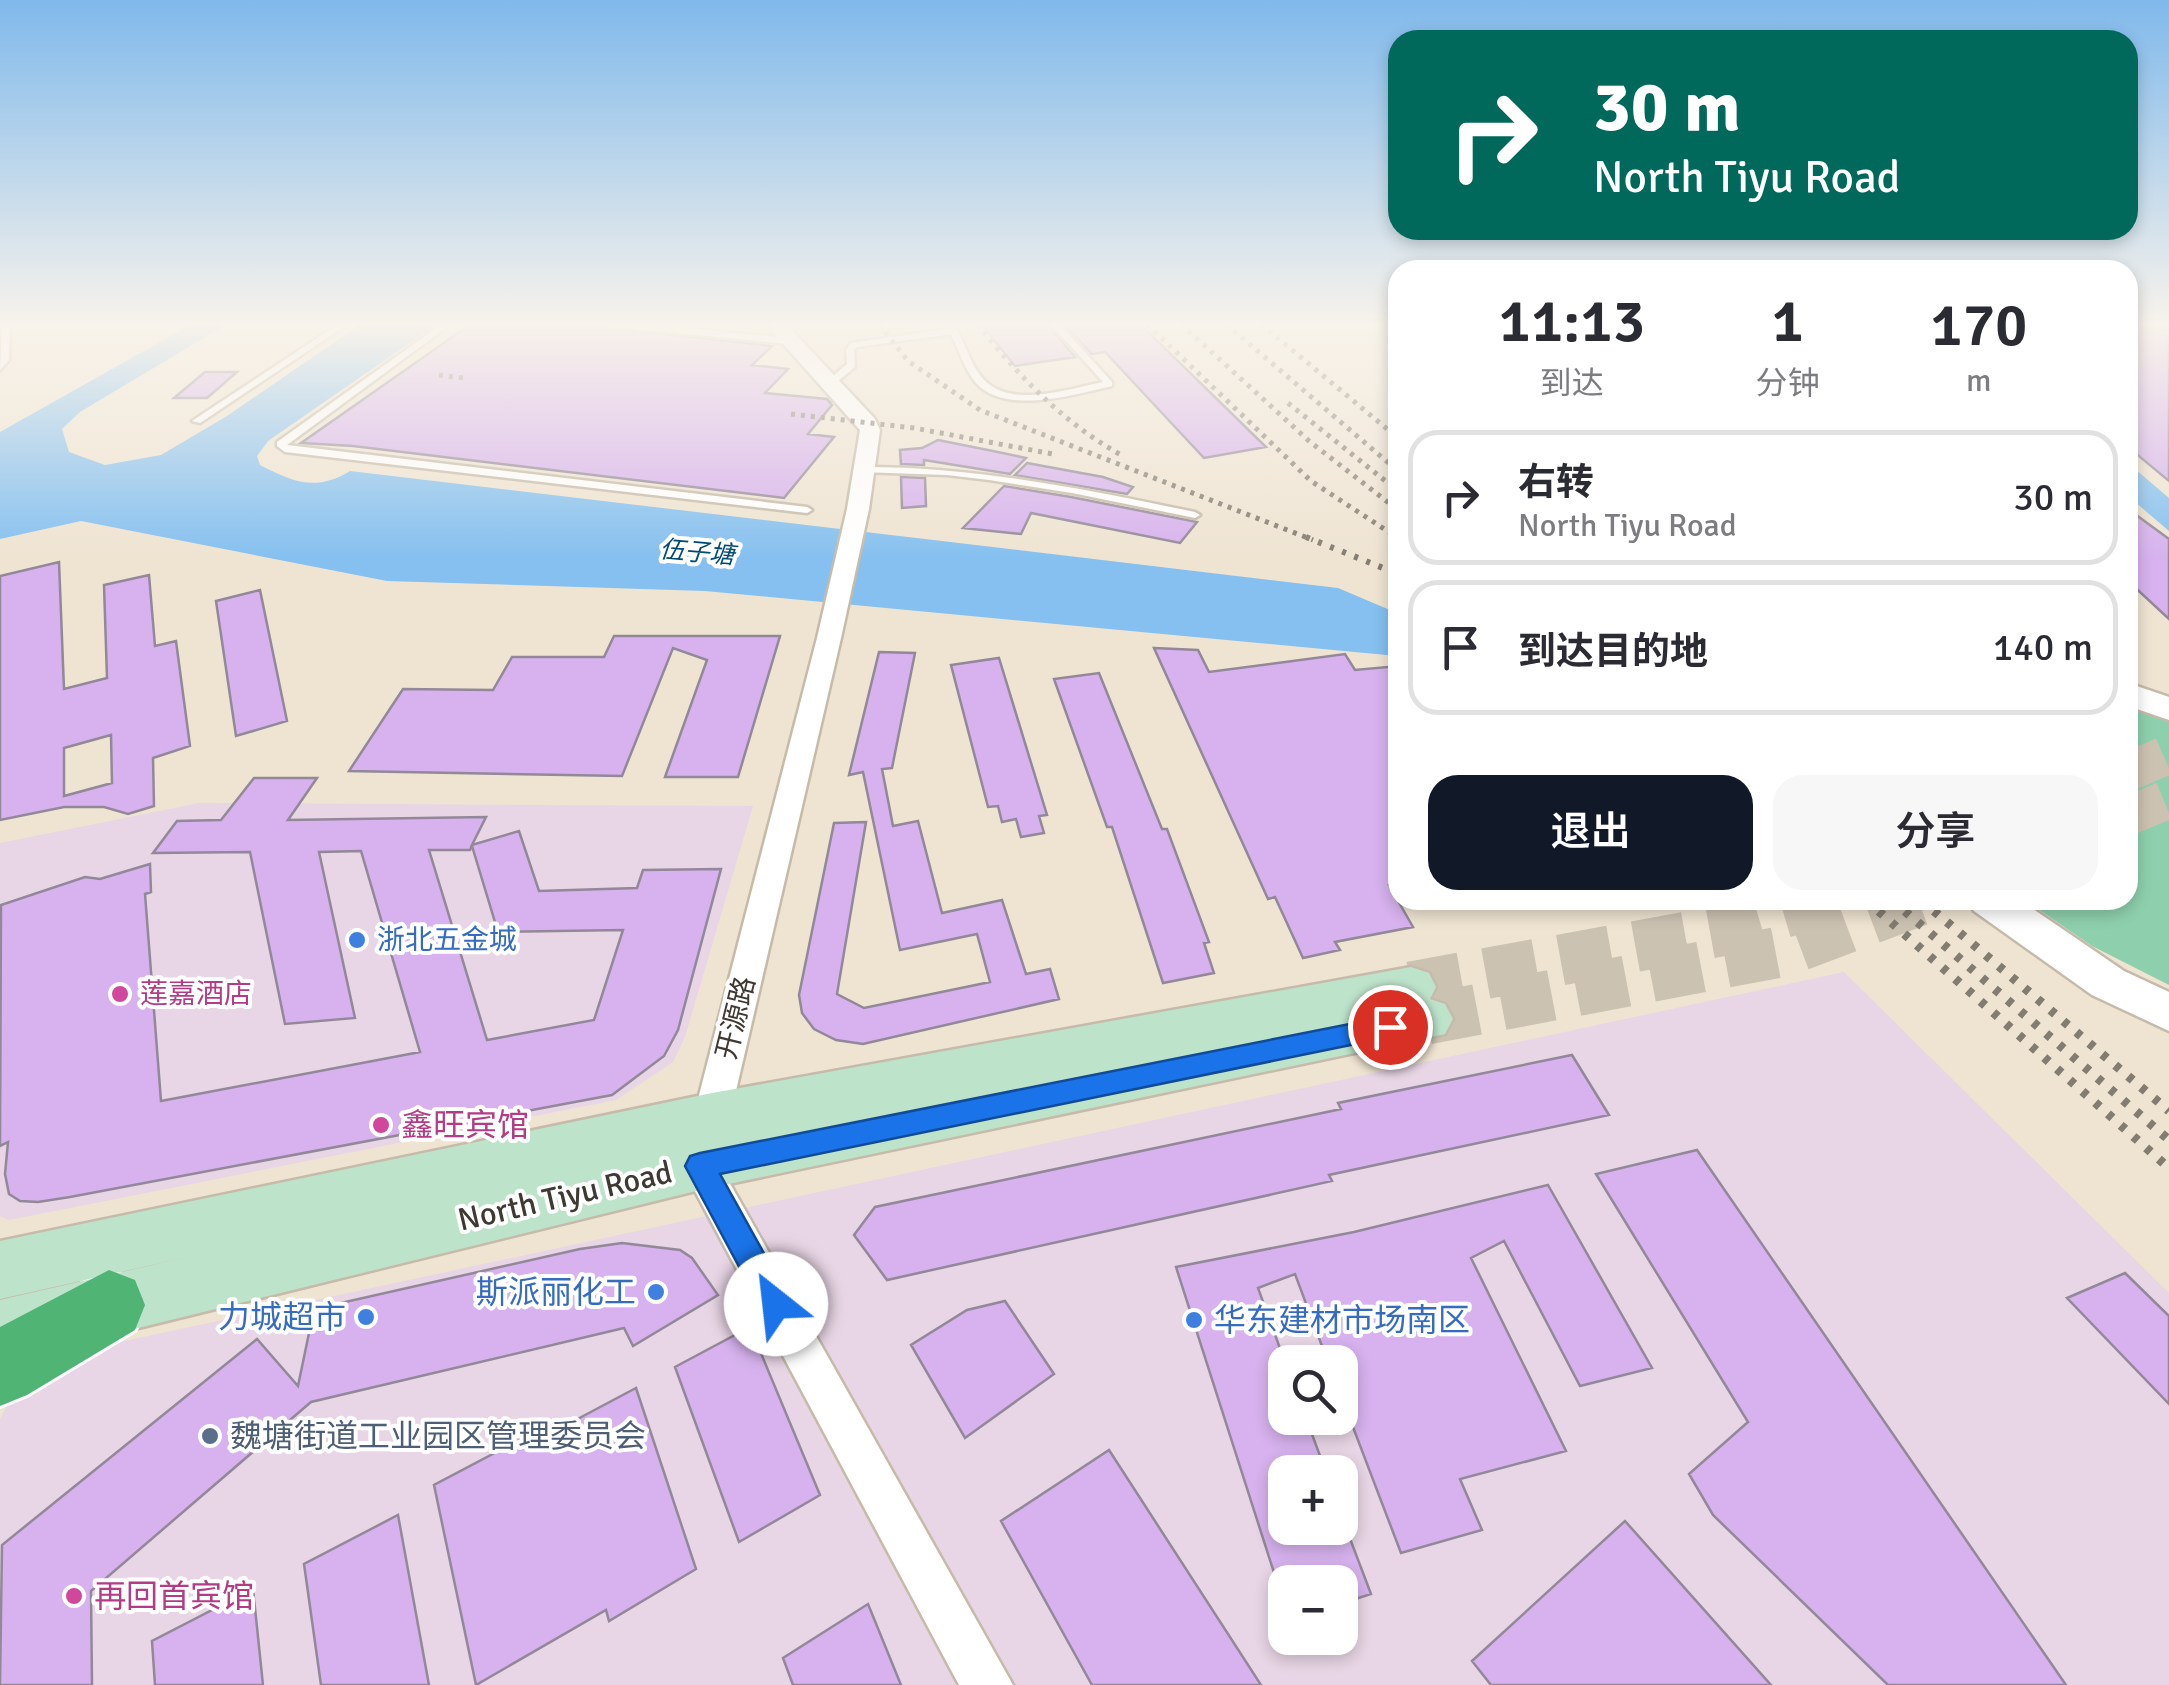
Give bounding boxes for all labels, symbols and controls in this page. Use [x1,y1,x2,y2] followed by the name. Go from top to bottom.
[1593,64,1741,150] text: 30 m
[1428,70,1558,200] icon: right
[1593,150,1900,205] text: North Tiyu Road
[1499,285,1645,359] text: 11:13
[1771,285,1804,359] text: 1
[1930,289,2027,363] text: 170
[1966,361,1992,400] text: m
[1540,364,1604,403] text: 到达
[1756,364,1820,403] text: 分钟
[1518,459,1594,506] text: 右转
[1433,470,1488,525] icon: right
[2013,474,2093,521] text: 30 m
[1518,506,1737,545] text: North Tiyu Road
[658,533,740,571] water label: 伍子塘
[1433,620,1488,675] icon: arrive
[1993,624,2093,671] text: 140 m
[1518,628,1708,675] text: 到达目的地
[1428,775,1753,890] button: 退出
[1773,775,2098,890] button: 分享
[377,923,517,957] place label: 浙北五金城
[346,929,368,951] marker: 浙北五金城
[709,973,763,1063] street label: 开源路
[140,977,252,1011] place label: 莲嘉酒店
[109,983,131,1005] marker: 莲嘉酒店
[1348,985,1433,1070] pin
[1363,1000,1418,1055] icon: arrive
[401,1106,529,1145] place label: 鑫旺宾馆
[370,1114,392,1136] marker: 鑫旺宾馆
[454,1152,676,1240] street label: North Tiyu Road
[724,1252,828,1356] position arrow
[476,1273,636,1312] place label: 斯派丽化工
[645,1281,667,1303] marker: 斯派丽化工
[218,1298,346,1337] place label: 力城超市
[1214,1301,1470,1340] place label: 华东建材市场南区
[355,1306,377,1328] marker: 力城超市
[1183,1309,1205,1331] marker: 华东建材市场南区
[1268,1345,1358,1655] map controls
[1268,1345,1358,1435] button: search
[230,1417,646,1456] place label: 魏塘街道工业园区管理委员会
[199,1425,221,1447] marker: 魏塘街道工业园区管理委员会
[1268,1455,1358,1545] button: +
[1268,1565,1358,1655] button: −
[94,1577,254,1616] place label: 再回首宾馆
[63,1585,85,1607] marker: 再回首宾馆

